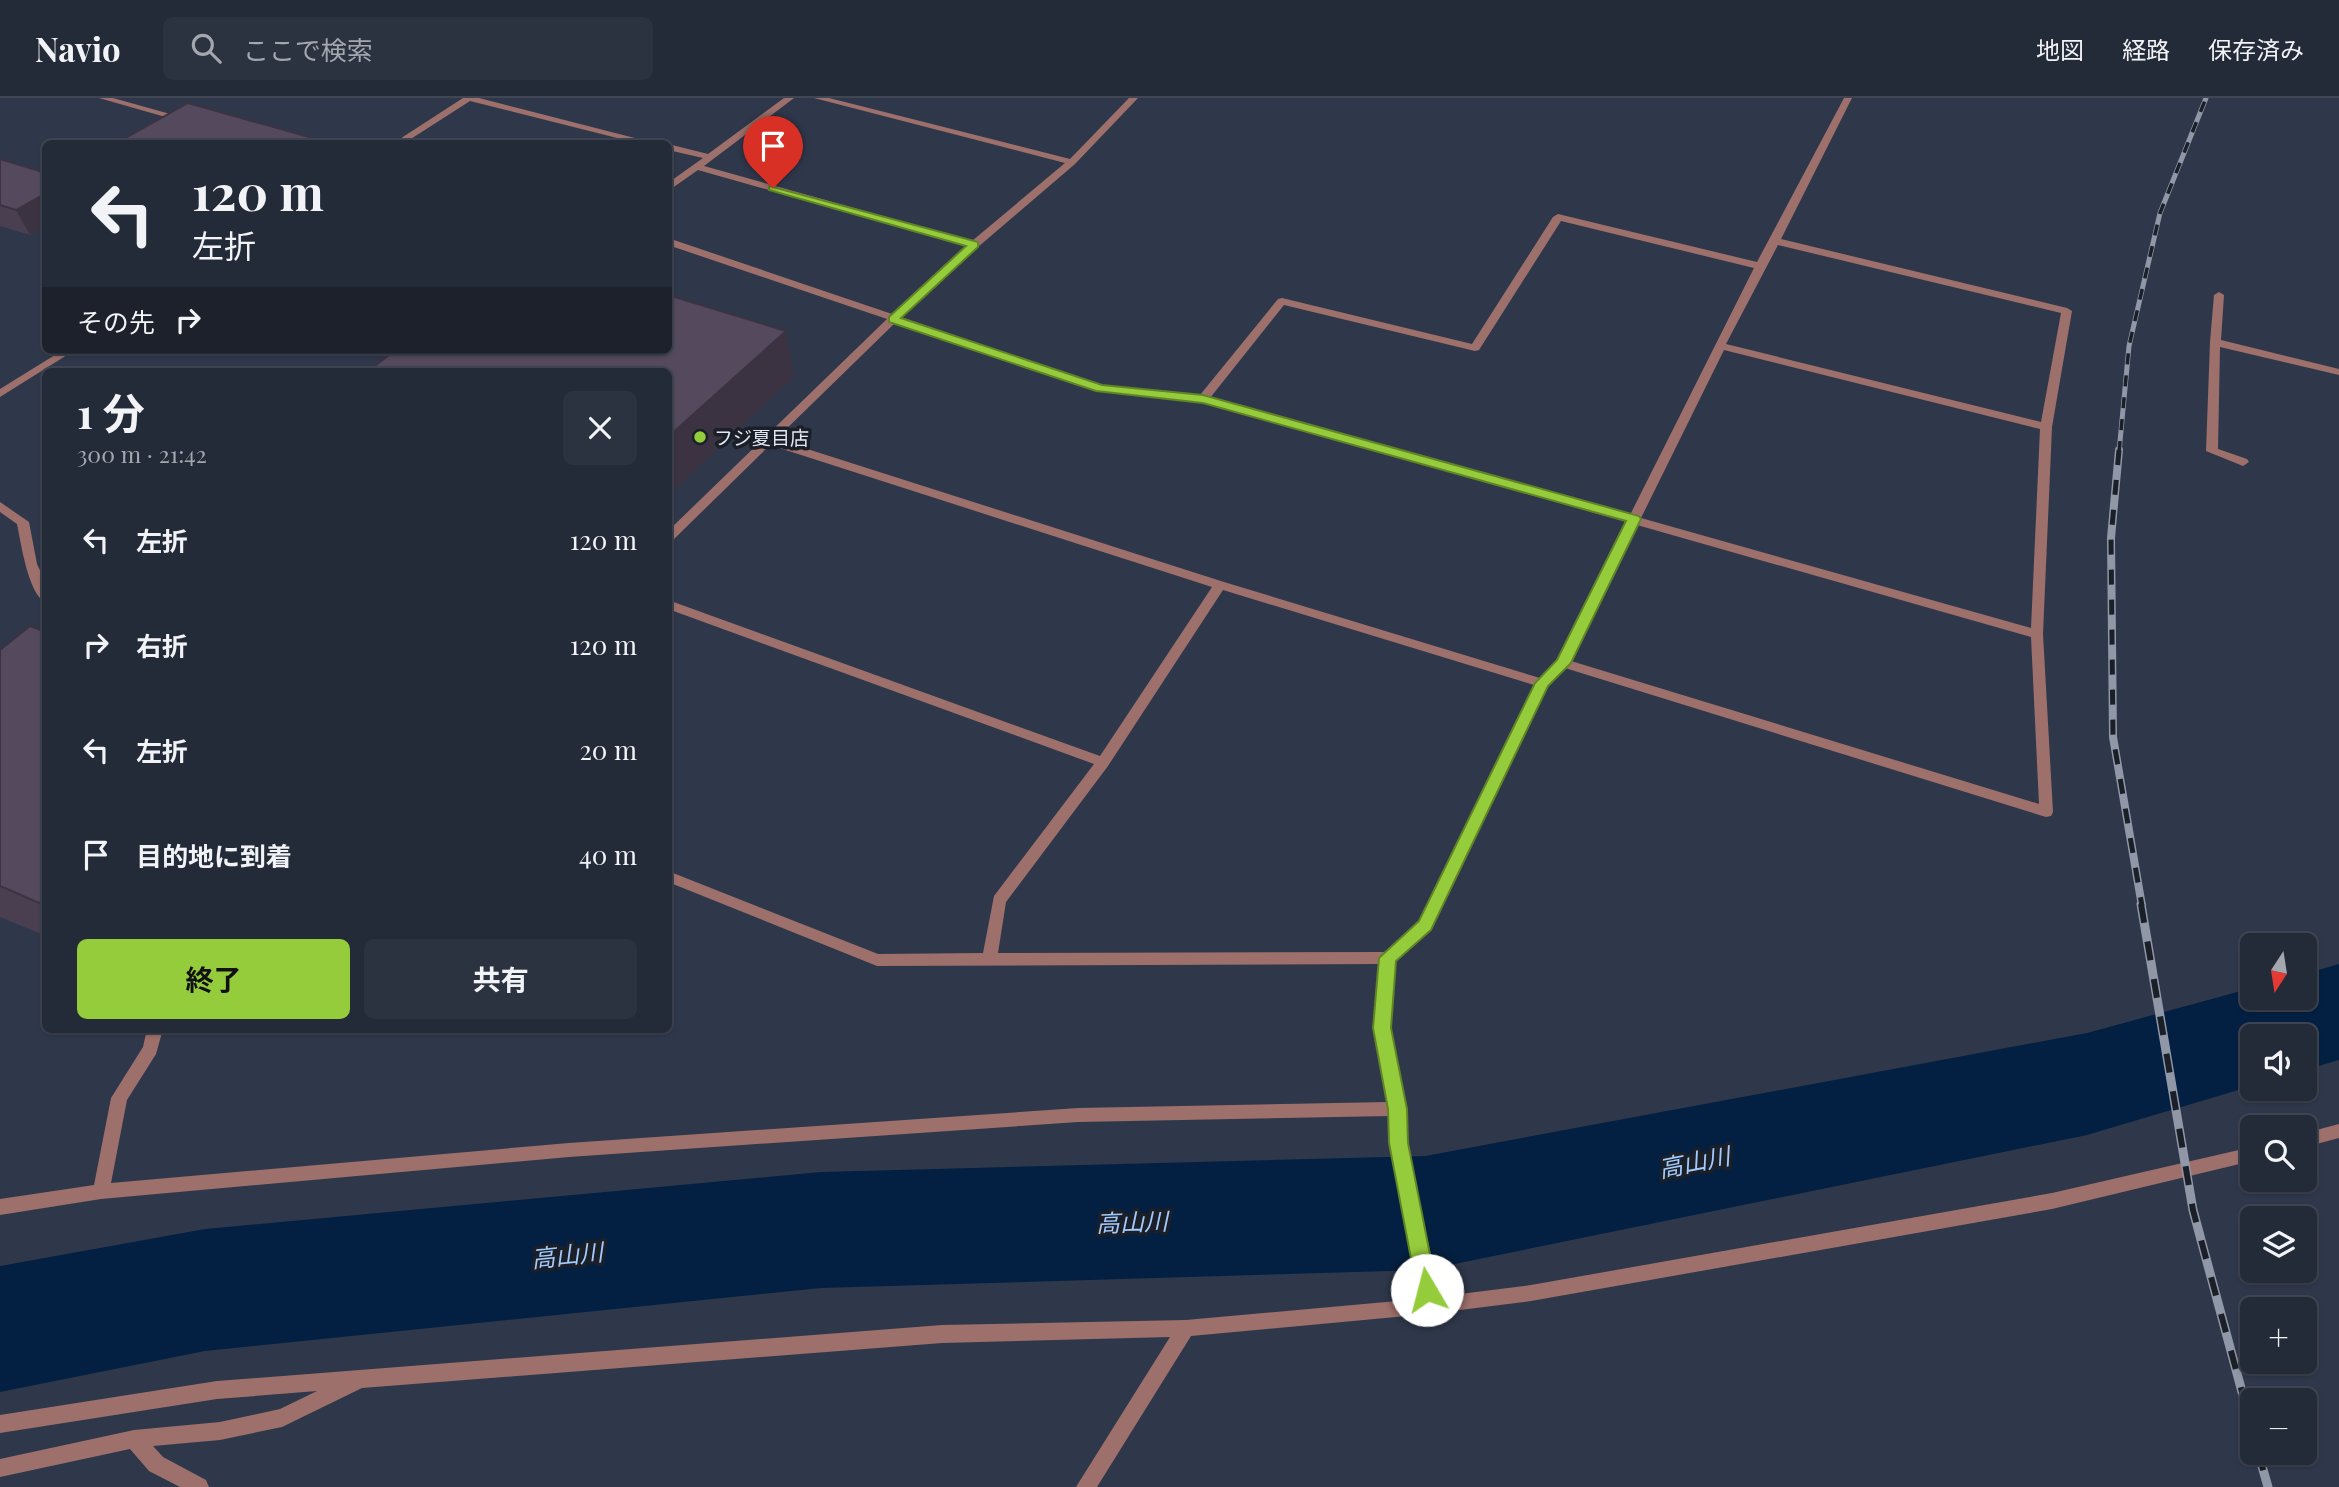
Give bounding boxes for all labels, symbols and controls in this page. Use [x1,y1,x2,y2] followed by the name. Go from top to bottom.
[163,17,653,80] search box
[35,26,121,70] text: Navio
[187,29,225,67] icon: search
[243,32,373,67] text: ここで検索
[2036,33,2084,65] text: 地図
[2122,33,2170,65] text: 経路
[2208,33,2304,65] text: 保存済み
[743,116,803,188] pin
[754,127,792,165] icon: arrive
[192,158,324,223] text: 120 m
[77,168,168,259] icon: left
[192,223,256,266] text: 左折
[169,301,207,339] icon: right
[77,304,155,339] text: その先
[77,384,145,440] text: 1 分
[563,391,637,465] button: close
[714,424,809,450] place label: フジ夏目店
[692,429,708,445] marker: フジ夏目店
[77,438,207,469] text: 300 m · 21:42
[77,521,115,559] icon: left
[570,522,637,557] text: 120 m
[136,523,188,558] text: 左折
[77,626,115,664] icon: right
[570,627,637,662] text: 120 m
[136,628,188,663] text: 右折
[77,731,115,769] icon: left
[579,732,637,767] text: 20 m
[136,733,188,768] text: 左折
[77,836,115,874] icon: arrive
[579,837,637,872] text: 40 m
[136,838,292,873] text: 目的地に到着
[2240,933,2317,1010] north arrow
[2240,933,2317,1465] map controls
[77,939,350,1019] button: 終了
[364,939,637,1019] button: 共有
[2240,1024,2317,1101] button: sound
[2240,1115,2317,1192] button: search
[1656,1138,1735,1184] water label: 高山川
[1095,1204,1172,1238] water label: 高山川
[2240,1206,2317,1283] button: layers
[530,1234,607,1274] water label: 高山川
[1390,1253,1464,1327] position arrow
[2240,1297,2317,1374] button: +
[2240,1388,2317,1465] button: −

